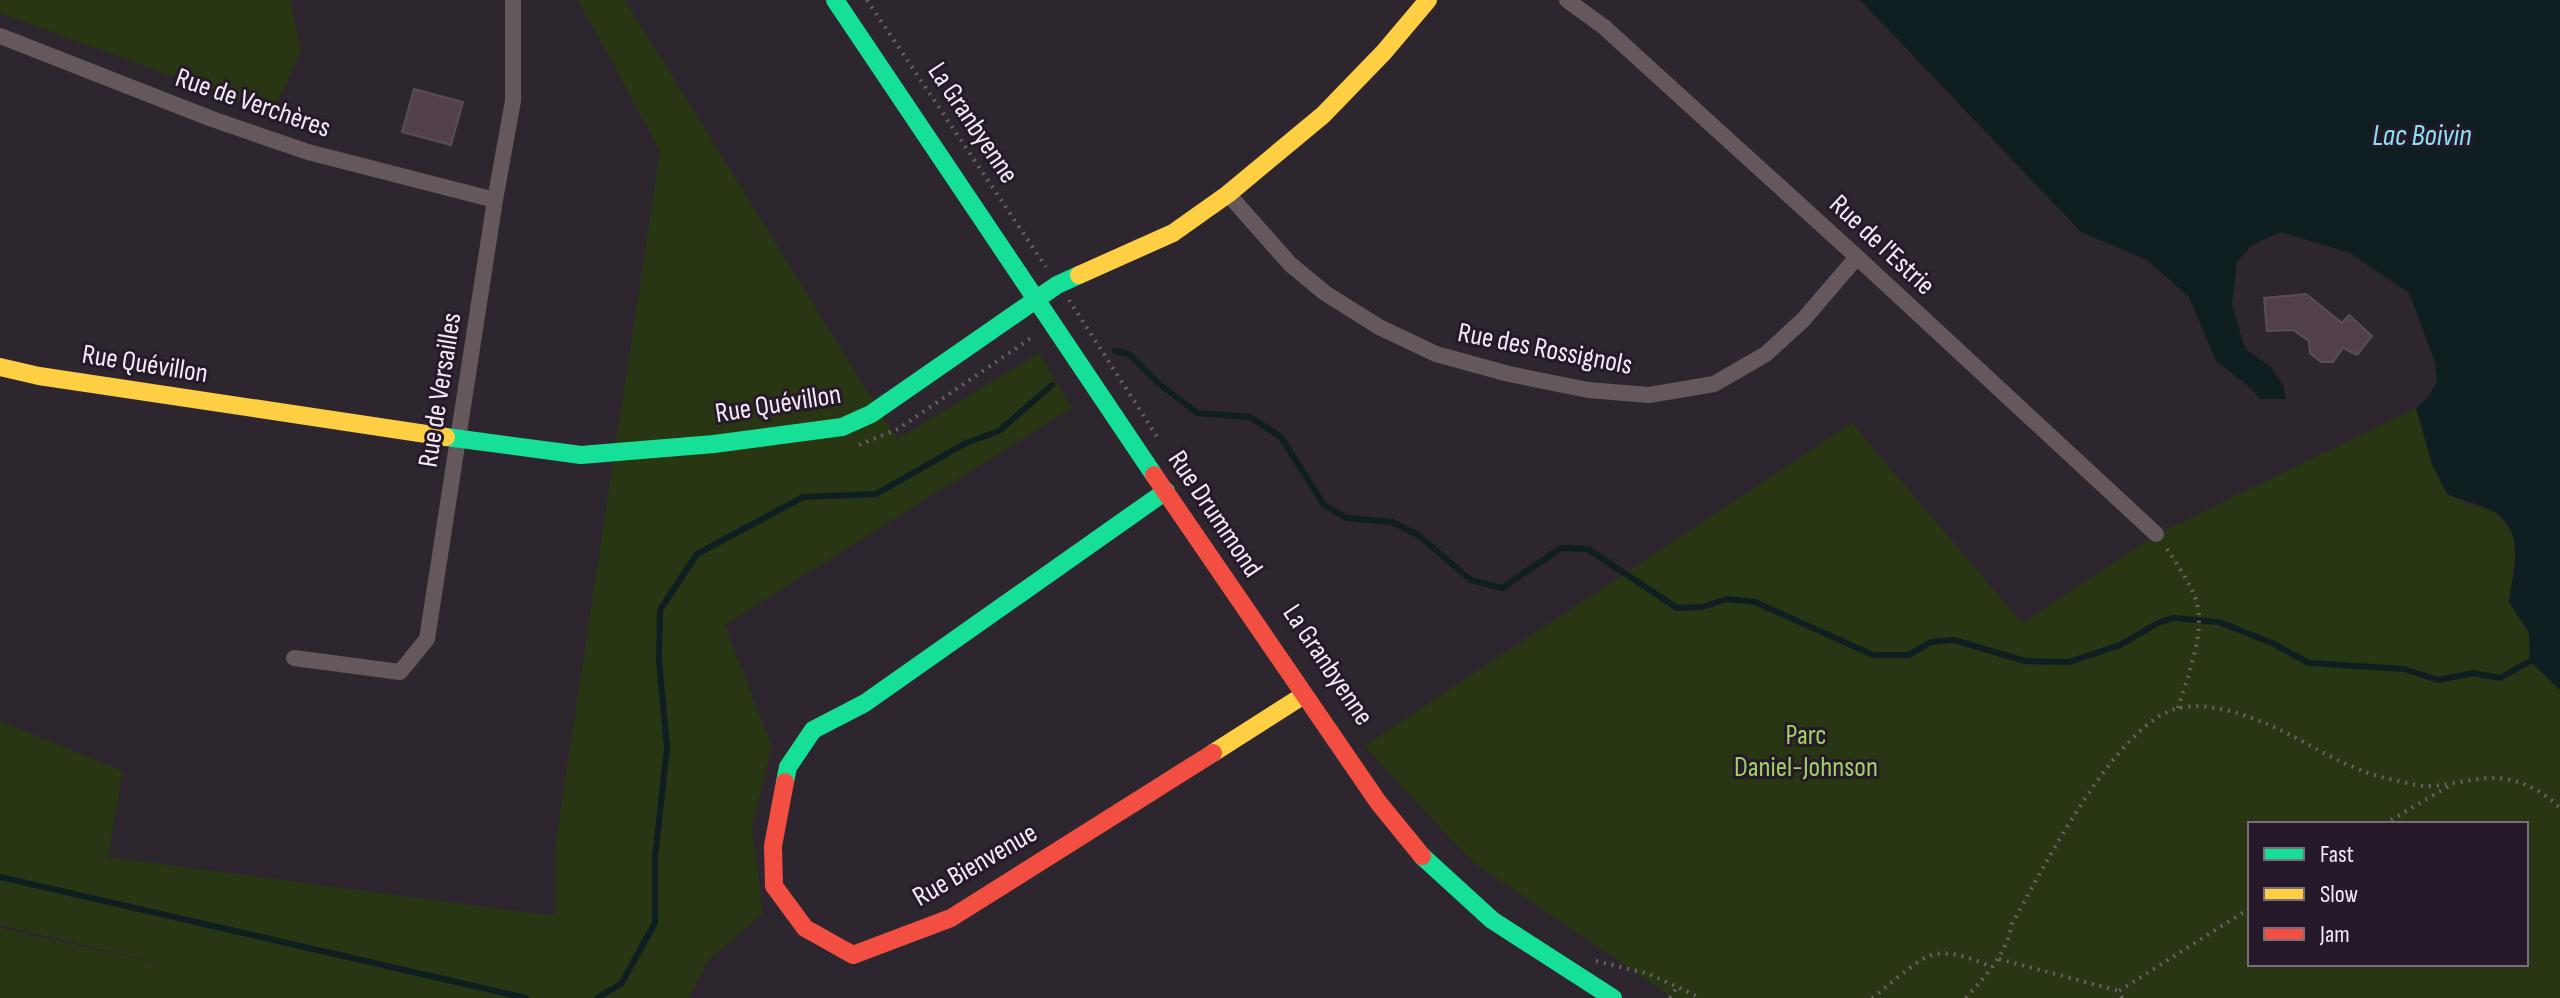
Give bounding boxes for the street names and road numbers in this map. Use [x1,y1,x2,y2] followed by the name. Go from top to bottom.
[921,56,1025,190] street label: La Granbyenne
[171,61,335,145] street label: Rue de Verchères
[1822,188,1942,302] street label: Rue de l'Estrie
[412,310,468,470] street label: Rue de Versailles
[1455,316,1635,382] street label: Rue des Rossignols
[80,338,210,390] street label: Rue Quévillon
[713,378,843,430] street label: Rue Quévillon
[1161,445,1269,583] street label: Rue Drummond
[1276,598,1380,732] street label: La Granbyenne
[907,816,1043,914] street label: Rue Bienvenue

